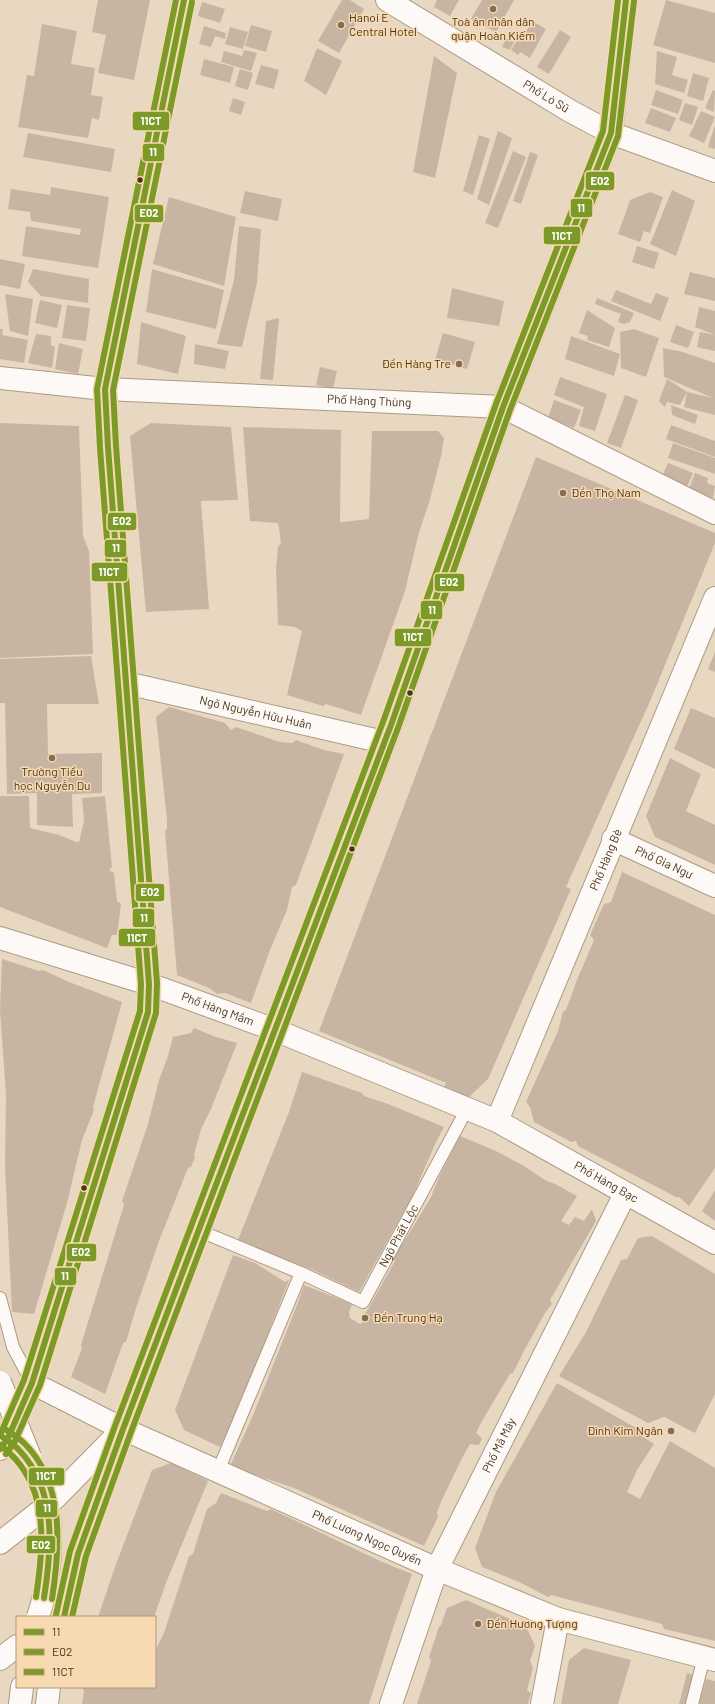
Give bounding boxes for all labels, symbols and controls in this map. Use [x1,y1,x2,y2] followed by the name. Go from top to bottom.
[488,4,498,14] marker: Toà án nhân dân quận Hoàn Kiếm
[349,10,417,38] place label: Hanoi E Central Hotel
[451,14,535,42] place label: Toà án nhân dân quận Hoàn Kiếm
[336,20,346,30] marker: Hanoi E Central Hotel
[521,76,572,115] street label: Phố Lò Sũ
[132,111,170,131] line badge: 11CT
[141,114,162,127] text: 11CT
[142,143,165,162] line badge: 11
[149,145,157,158] text: 11
[585,171,615,191] line badge: E02
[591,174,609,187] text: E02
[135,175,145,185] unlabelled marker
[570,198,593,218] line badge: 11
[577,201,585,214] text: 11
[134,204,164,223] line badge: E02
[140,206,158,219] text: E02
[543,226,581,245] line badge: 11CT
[552,229,573,242] text: 11CT
[381,356,451,370] place label: Đền Hàng Tre
[454,359,464,369] marker: Đền Hàng Tre
[327,391,412,409] street label: Phố Hàng Thùng
[571,485,641,499] place label: Đền Thọ Nam
[558,488,568,498] marker: Đền Thọ Nam
[107,512,137,531] line badge: E02
[113,514,131,527] text: E02
[104,539,127,558] line badge: 11
[112,541,120,554] text: 11
[91,562,128,582] line badge: 11CT
[99,565,120,578] text: 11CT
[434,573,465,592] line badge: E02
[440,575,458,588] text: E02
[420,600,443,620] line badge: 11
[428,603,436,616] text: 11
[394,628,432,647] line badge: 11CT
[403,630,424,643] text: 11CT
[405,688,415,698] unlabelled marker
[198,692,314,731] street label: Ngõ Nguyễn Hữu Huân
[47,753,57,763] marker: Trường Tiểu học Nguyễn Du
[14,764,90,792] place label: Trường Tiểu học Nguyễn Du
[586,826,624,892] street label: Phố Hàng Bè
[633,842,696,881] street label: Phố Gia Ngư
[347,844,357,854] unlabelled marker
[135,883,165,902] line badge: E02
[141,885,159,898] text: E02
[132,908,155,928] line badge: 11
[140,911,148,924] text: 11
[118,928,156,947] line badge: 11CT
[127,931,148,944] text: 11CT
[180,988,256,1028] street label: Phố Hàng Mắm
[572,1158,641,1205] street label: Phố Hàng Bạc
[79,1183,89,1193] unlabelled marker
[375,1201,420,1269] street label: Ngõ Phất Lộc
[66,1243,97,1262] line badge: E02
[72,1245,90,1258] text: E02
[54,1267,77,1286] line badge: 11
[61,1269,69,1282] text: 11
[373,1310,443,1324] place label: Đền Trung Hạ
[360,1313,370,1323] marker: Đền Trung Hạ
[479,1415,518,1475] street label: Phố Mã Mây
[587,1423,663,1437] place label: Đình Kim Ngân
[666,1426,676,1436] marker: Đình Kim Ngân
[28,1467,65,1486] line badge: 11CT
[36,1469,57,1482] text: 11CT
[35,1499,58,1518] line badge: 11
[43,1501,51,1514] text: 11
[310,1506,424,1567] street label: Phố Lương Ngọc Quyến
[26,1535,56,1554] line badge: E02
[32,1538,50,1551] text: E02
[16,1616,156,1688] legend
[486,1616,578,1630] place label: Đền Hương Tượng
[473,1619,483,1629] marker: Đền Hương Tượng
[52,1624,60,1638] text: 11
[52,1644,72,1658] text: E02
[52,1664,75,1678] text: 11CT

